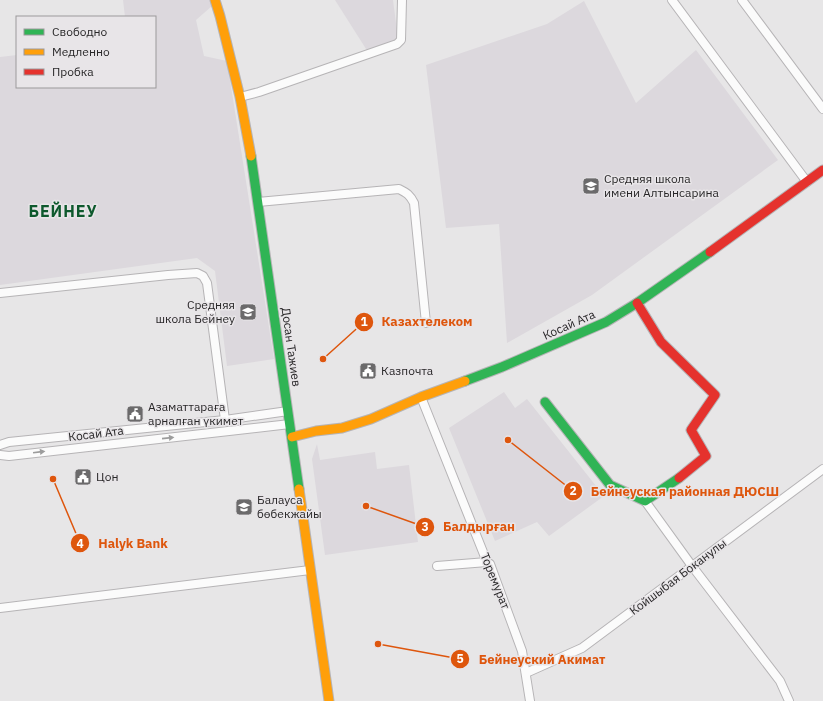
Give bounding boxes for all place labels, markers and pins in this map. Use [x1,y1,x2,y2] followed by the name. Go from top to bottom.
[604,171,720,200] place label: Средняя школа имени Алтынсарина
[581,176,601,196] school or university icon: Средняя школа имени Алтынсарина
[155,297,235,326] place label: Средняя школа Бейнеу
[238,302,258,322] school or university icon: Средняя школа Бейнеу
[354,309,481,334] callout: Казахтелеком
[358,361,378,381] public building icon: Казпочта
[381,363,434,378] place label: Казпочта
[148,399,244,428] place label: Азаматтараға арналған үкимет
[125,404,145,424] public building icon: Азаматтараға арналған үкимет
[73,467,93,487] public building icon: Цон
[96,469,118,484] place label: Цон
[563,479,788,504] callout: Бейнеуская районная ДЮСШ
[257,492,322,521] place label: Балауса бөбекжайы
[234,497,254,517] school or university icon: Балауса бөбекжайы
[415,514,523,539] callout: Балдырған
[70,531,175,556] callout: Halyk Bank
[450,647,613,672] callout: Бейнеуский Акимат

